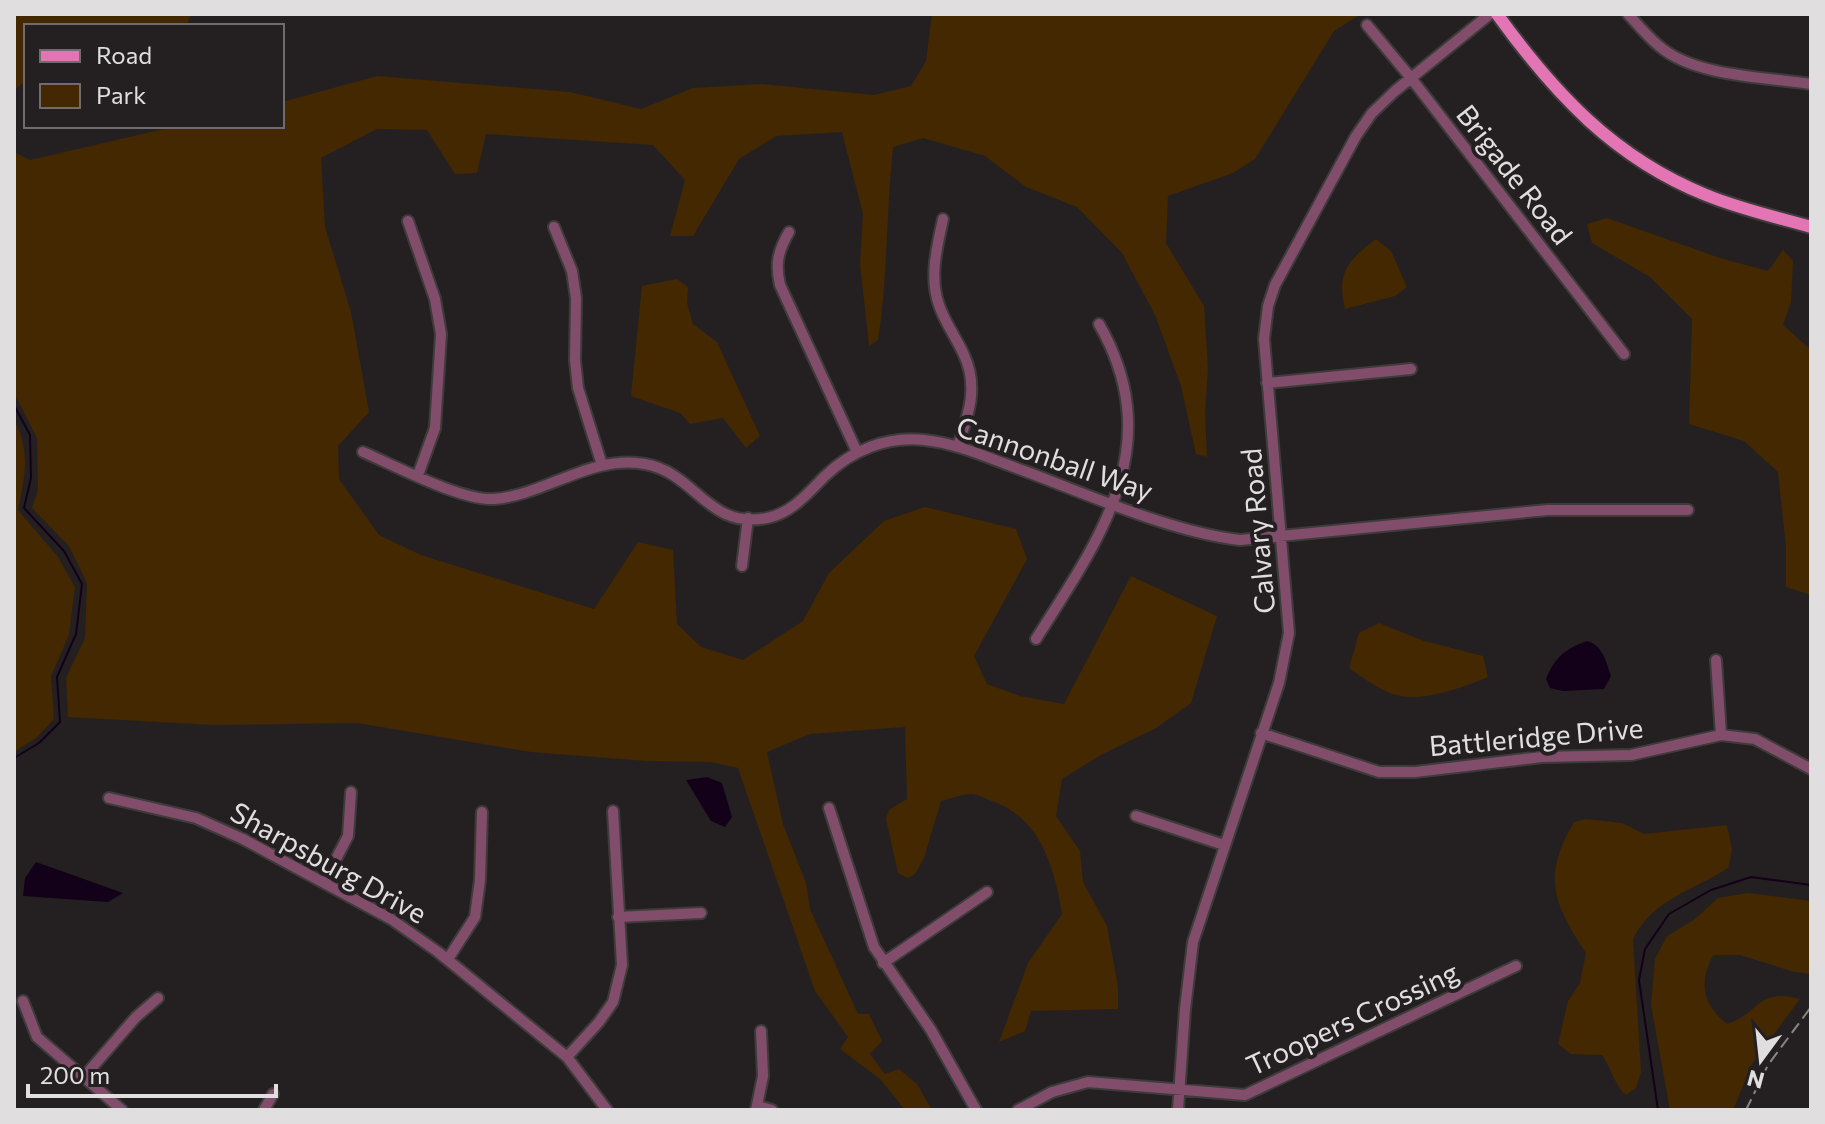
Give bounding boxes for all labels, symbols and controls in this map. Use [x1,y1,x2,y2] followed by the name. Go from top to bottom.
[24,24,284,128] legend
[96,40,152,69] text: Road
[96,80,146,109] text: Park
[1450,97,1580,251] street label: Brigade Road
[952,408,1158,508] street label: Cannonball Way
[1233,447,1281,615] street label: Calvary Road
[1428,710,1644,762] street label: Battleridge Drive
[225,794,433,930] street label: Sharpsburg Drive
[1241,954,1463,1082] street label: Troopers Crossing
[1721,1020,1801,1100] north arrow
[28,1048,276,1098] scale bar
[40,1060,110,1089] text: 200 m
[1744,1065,1767,1095] text: N

